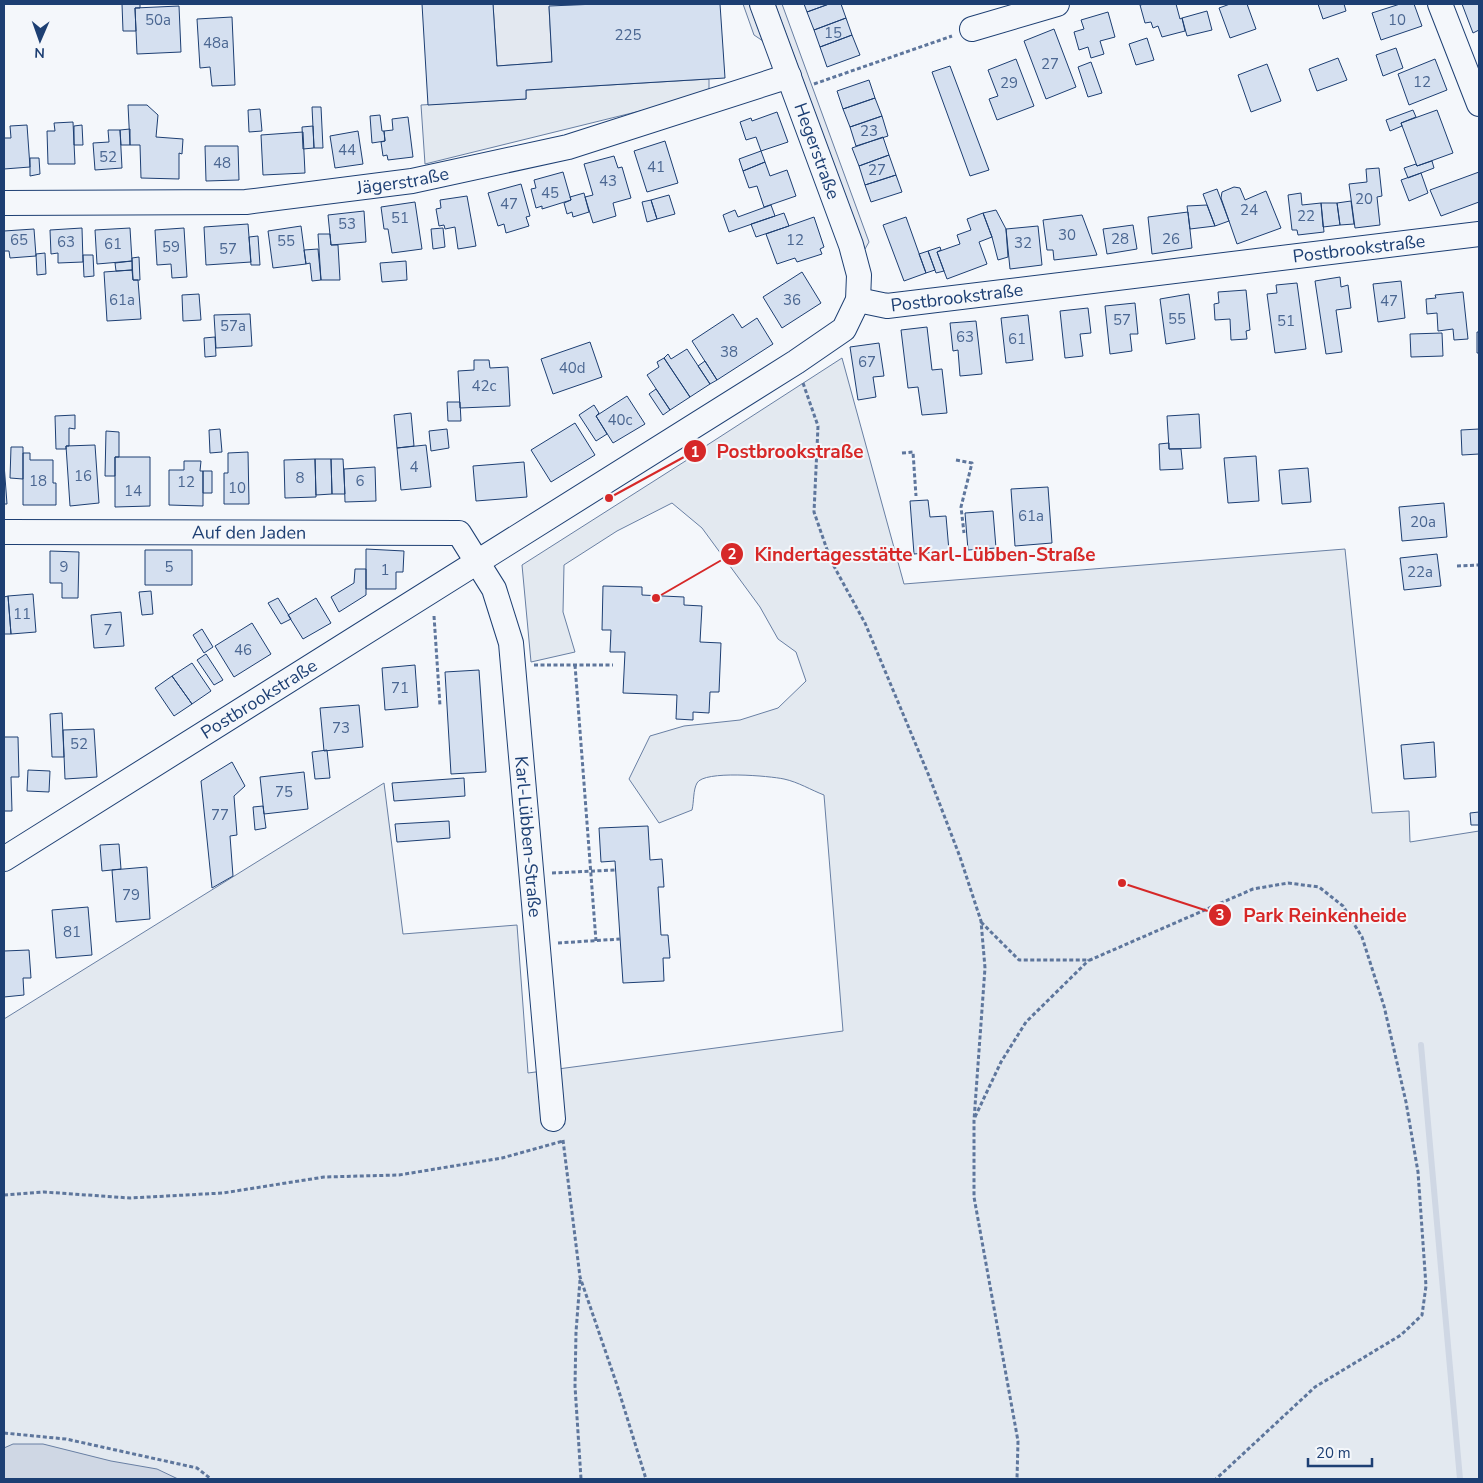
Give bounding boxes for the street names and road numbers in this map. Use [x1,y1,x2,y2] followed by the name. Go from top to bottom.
[788,99,846,203] street label: Hegerstraße
[354,161,451,200] street label: Jägerstraße
[1291,229,1426,269] street label: Postbrookstraße
[889,278,1024,317] street label: Postbrookstraße
[192,520,306,545] street label: Auf den Jaden
[196,653,322,745] street label: Postbrookstraße
[509,755,547,918] street label: Karl-Lübben-Straße

